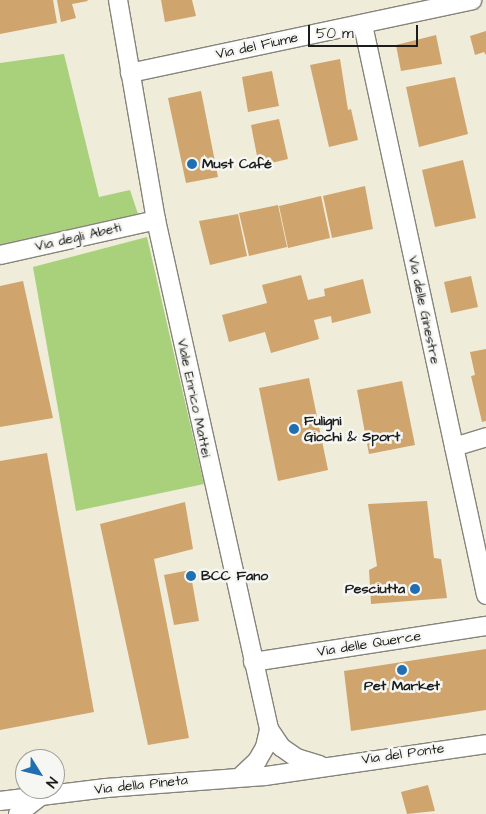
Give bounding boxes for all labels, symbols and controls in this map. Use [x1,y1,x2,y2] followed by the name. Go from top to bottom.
[311,15,421,47] scale bar
[316,23,354,44] text: 50 m
[214,29,300,63] street label: Via del Fiume
[202,156,272,172] place label: Must Café
[186,158,198,170] marker: Must Café
[33,219,123,255] street label: Via degli Abeti
[404,254,444,366] street label: Via delle Ginestre
[173,337,215,459] street label: Viale Enrico Mattei
[304,413,400,446] place label: Fuligni Giochi & Sport
[288,423,300,435] marker: Fuligni Giochi & Sport
[201,568,268,584] place label: BCC Fano
[185,570,197,582] marker: BCC Fano
[345,581,405,597] place label: Pesciutta
[409,583,421,595] marker: Pesciutta
[316,628,422,660] street label: Via delle Querce
[396,664,408,676] marker: Pet Market
[364,678,440,694] place label: Pet Market
[361,740,445,768] street label: Via del Ponte
[15,749,65,799] north arrow
[93,772,189,798] street label: Via della Pineta
[41,773,62,792] text: N

